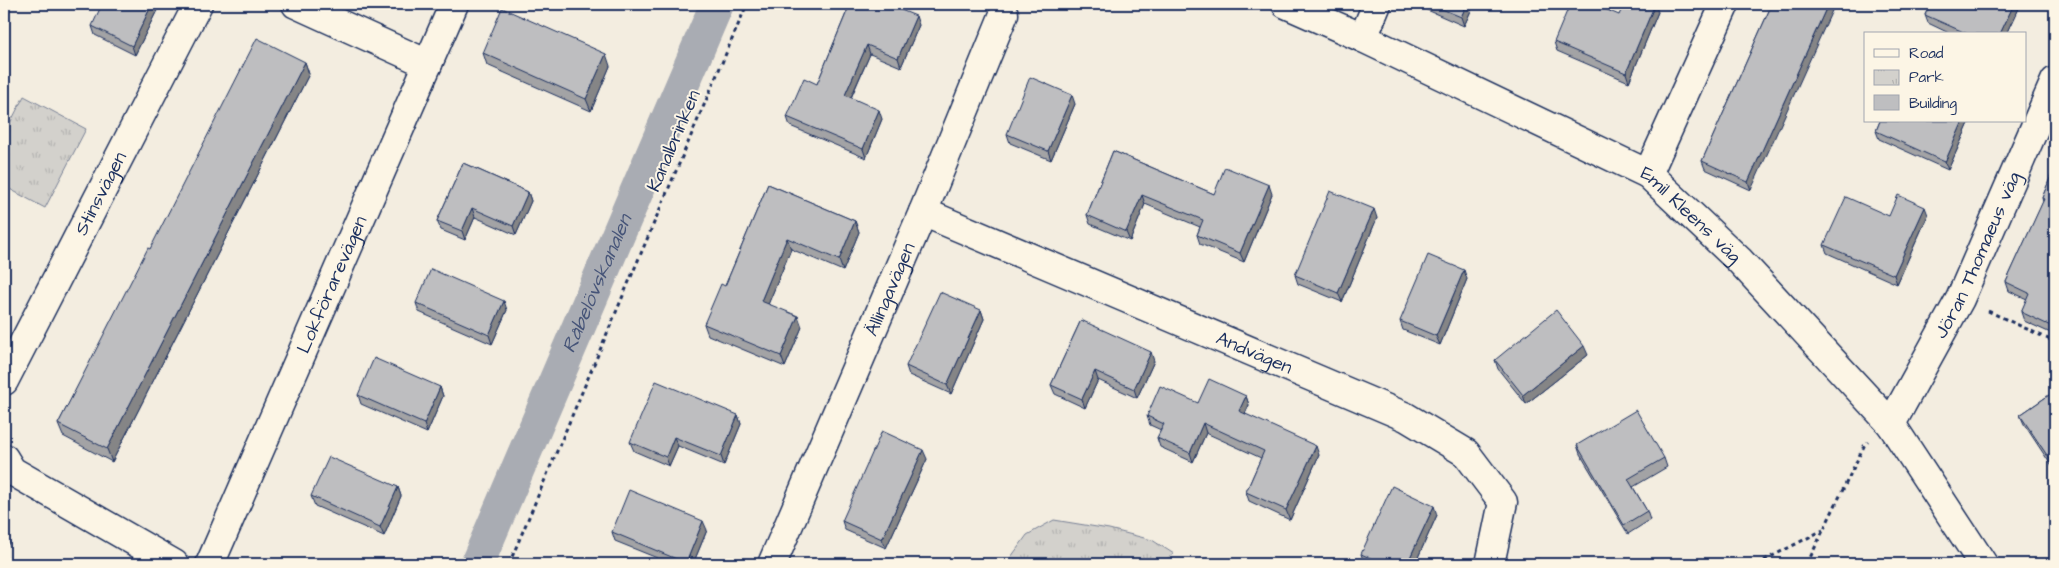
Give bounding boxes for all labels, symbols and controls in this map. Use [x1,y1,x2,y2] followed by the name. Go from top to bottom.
[1864,32,2026,122] legend
[1909,43,1944,64] text: Road
[1909,67,1944,88] text: Park
[640,86,708,196] street label: Kanalbrinken
[1909,93,1957,115] text: Building
[68,147,133,240] street label: Stinsvägen
[1637,159,1748,270] street label: Emil Kleens väg
[1927,167,2028,343] street label: Jöran Thomaeus väg
[555,208,640,357] water label: Råbelövskanalen
[290,211,374,357] street label: Lokförarevägen
[858,238,922,340] street label: Ällingavägen
[1212,324,1297,381] street label: Andvägen

